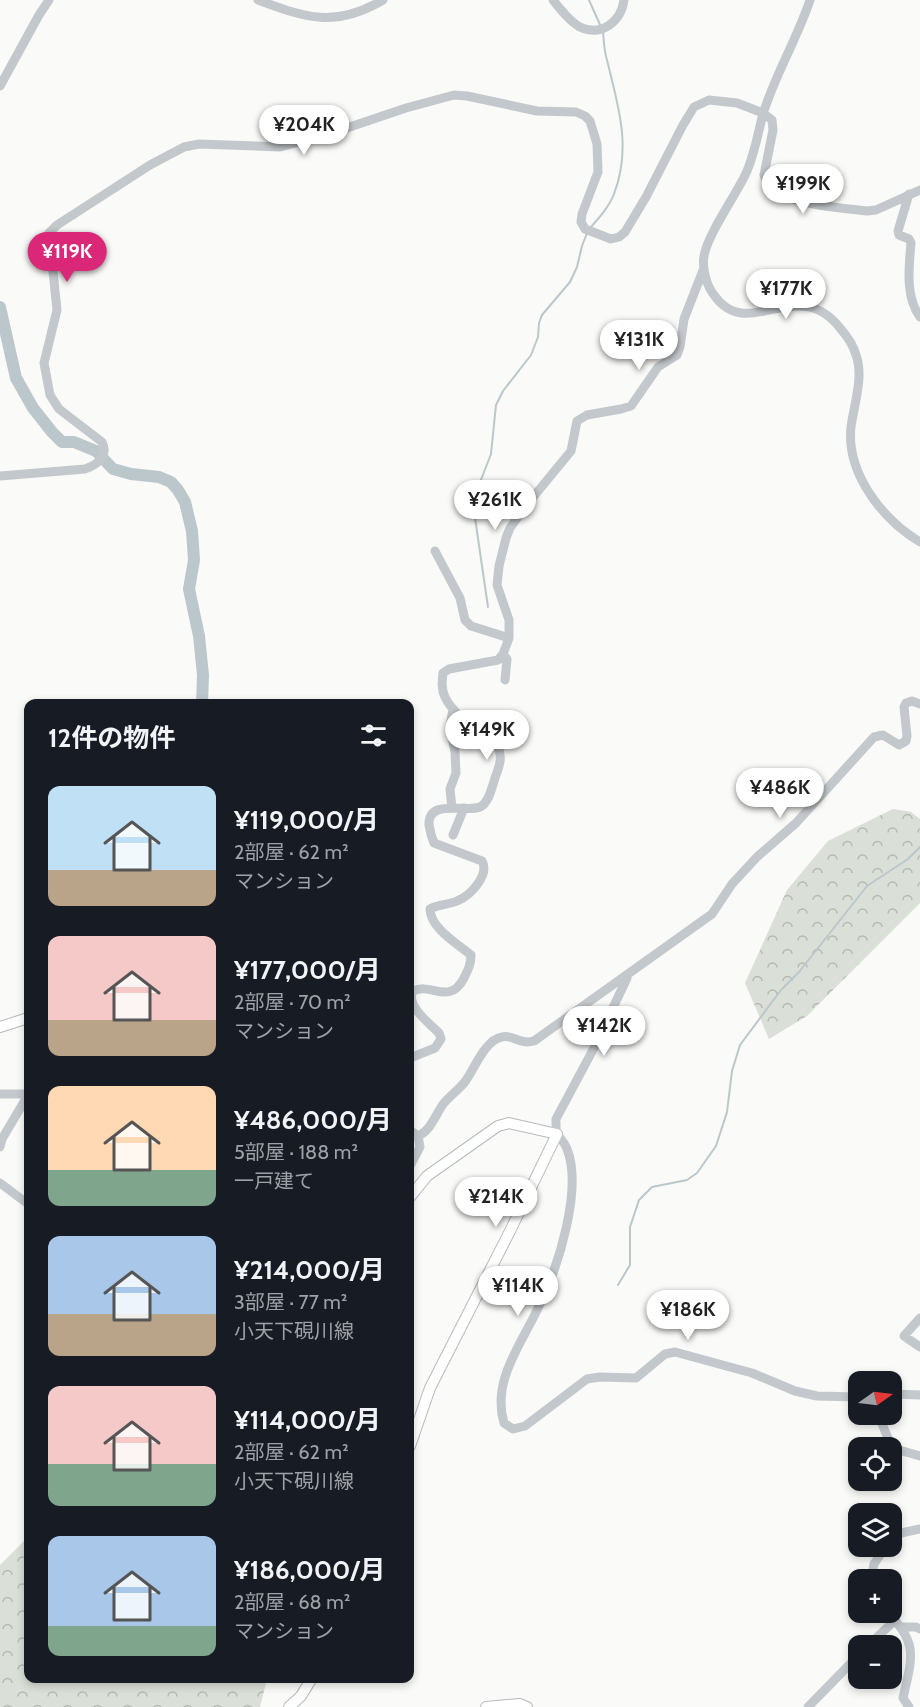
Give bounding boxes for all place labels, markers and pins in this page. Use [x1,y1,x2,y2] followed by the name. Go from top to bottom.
[262,105,346,156] pin: ¥204K
[761,164,845,215] pin: ¥199K
[25,232,109,283] pin: ¥119K
[744,269,828,320] pin: ¥177K
[597,320,681,371] pin: ¥131K
[453,480,537,531] pin: ¥261K
[445,710,529,761] pin: ¥149K
[738,768,822,819] pin: ¥486K
[562,1006,646,1057] pin: ¥142K
[454,1177,538,1228] pin: ¥214K
[476,1266,560,1317] pin: ¥114K
[646,1290,730,1341] pin: ¥186K

